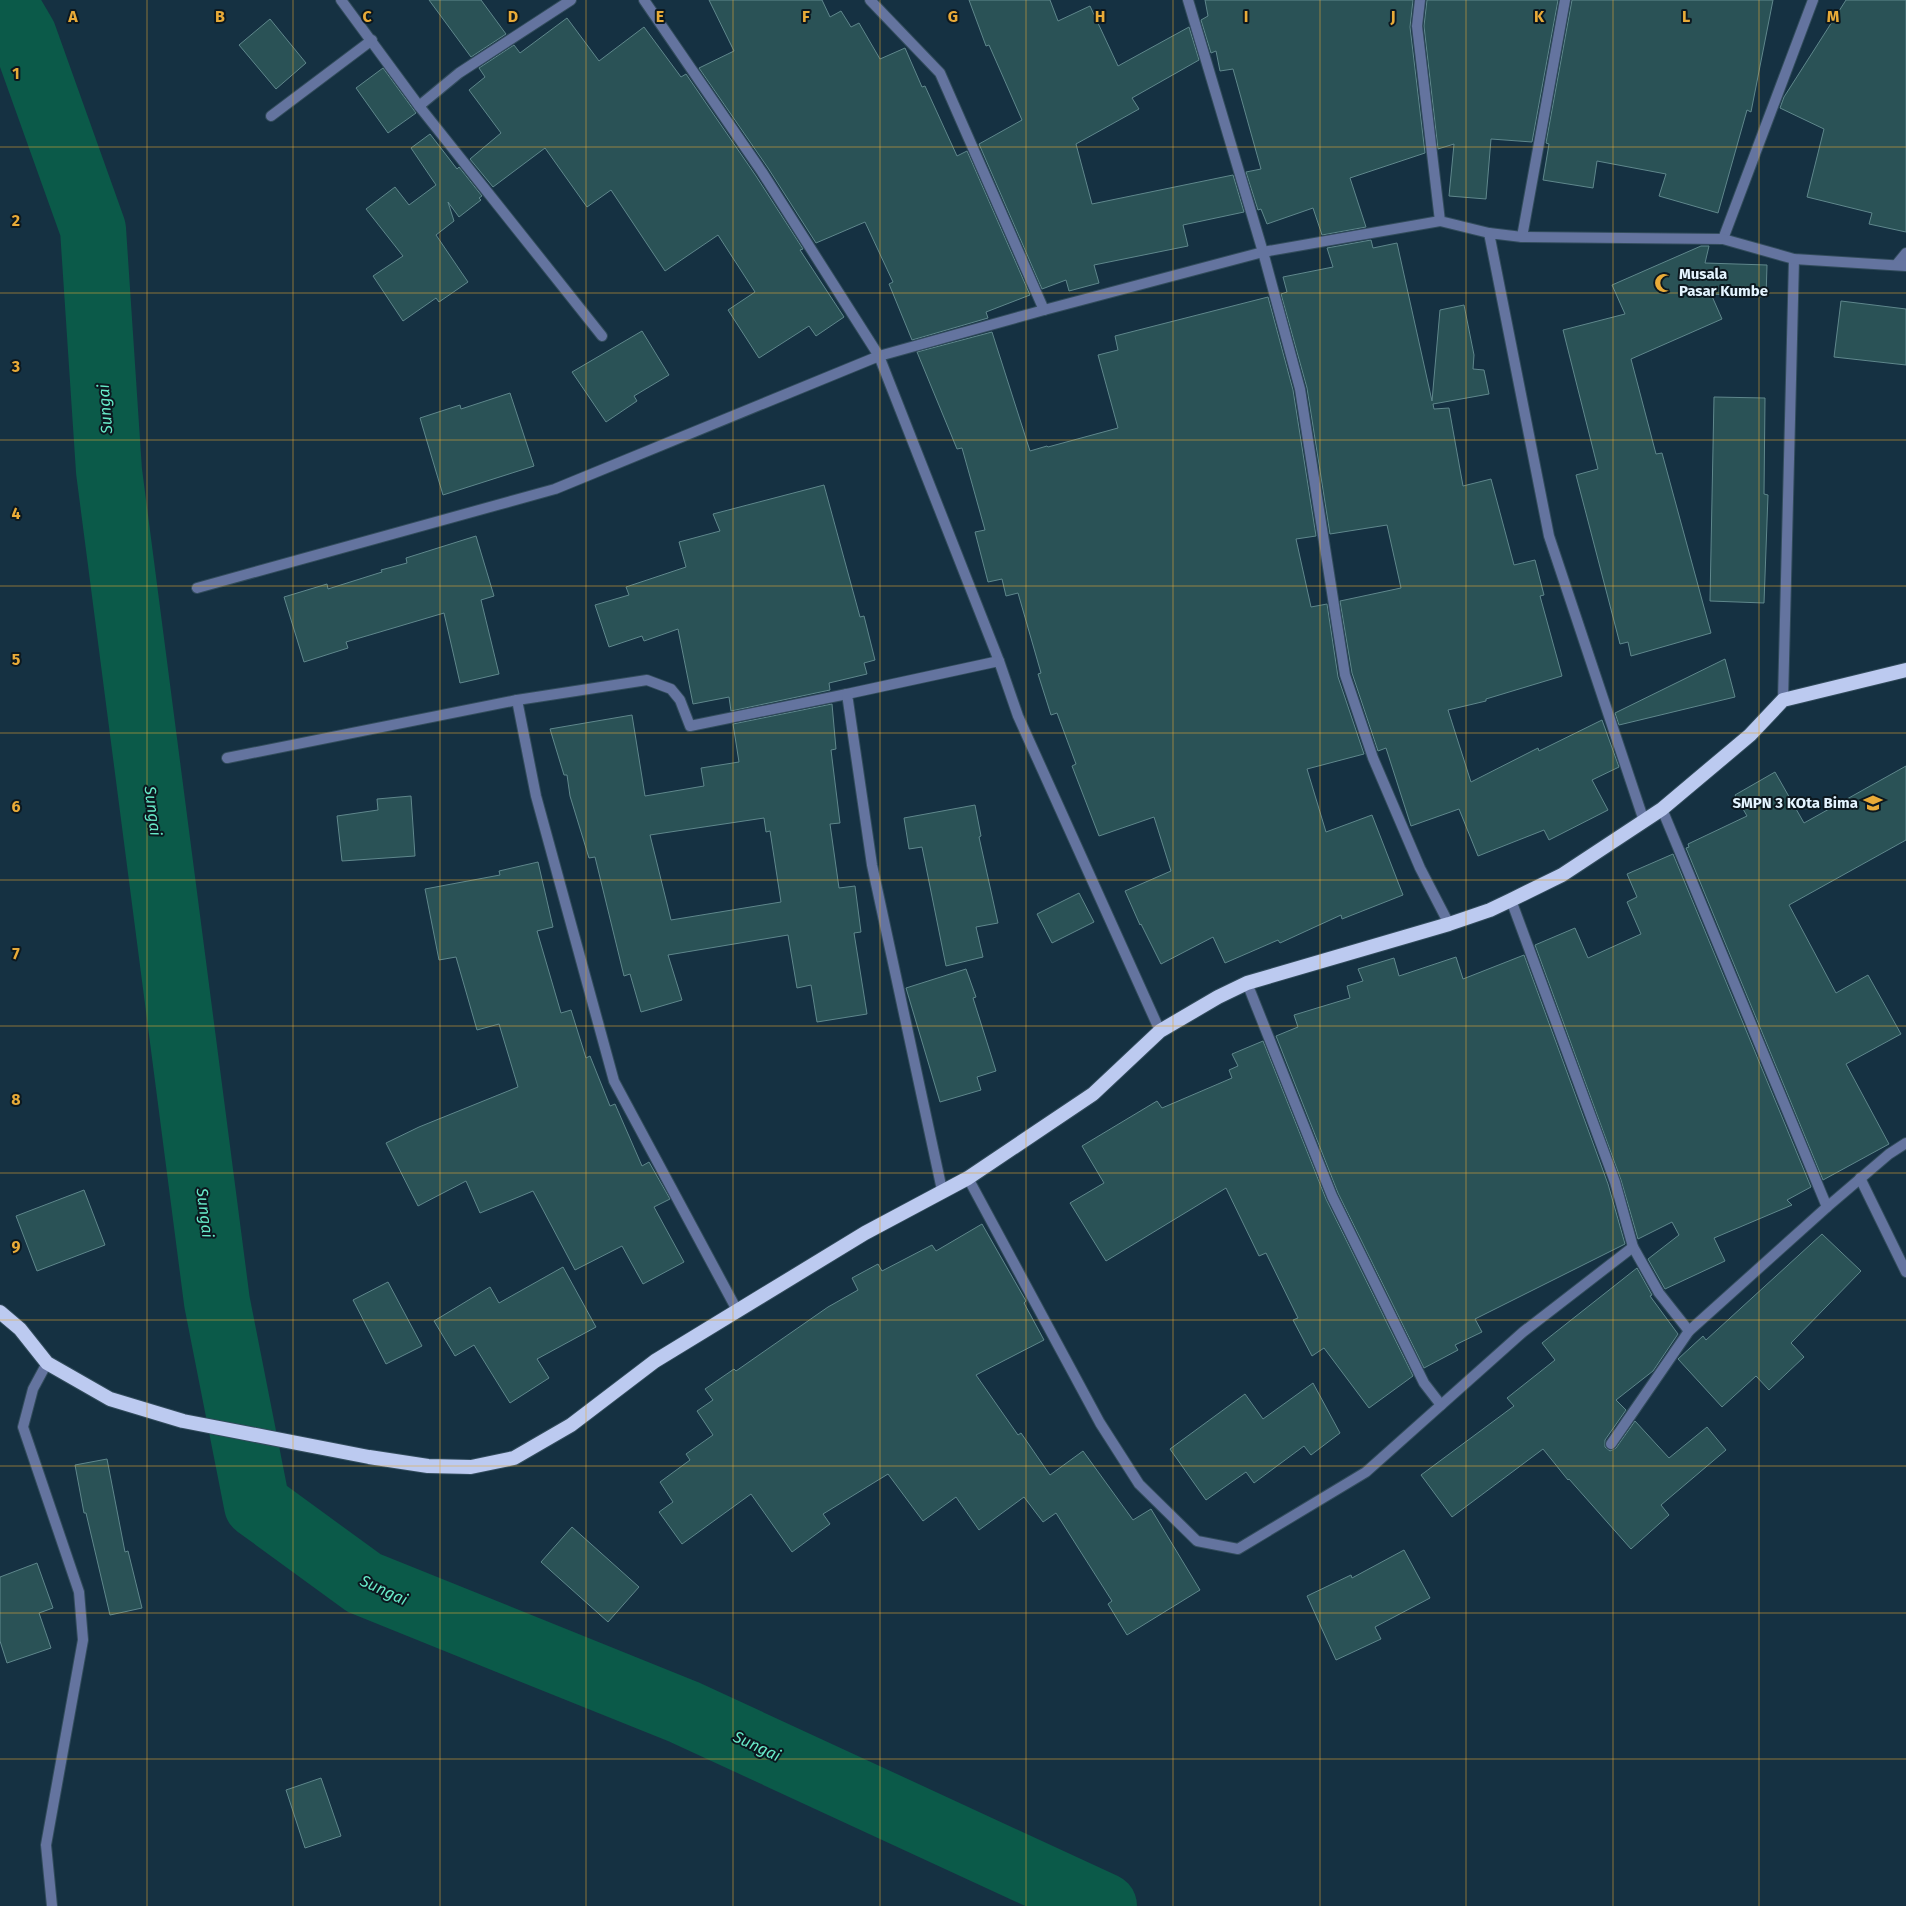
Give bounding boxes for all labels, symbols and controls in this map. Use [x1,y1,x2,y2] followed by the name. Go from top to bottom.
[67,7,78,26] text: A
[215,7,225,26] text: B
[362,7,372,26] text: C
[508,7,518,26] text: D
[656,7,664,26] text: E
[802,7,810,26] text: F
[948,7,958,26] text: G
[1095,7,1105,26] text: H
[1244,7,1248,26] text: I
[1389,7,1396,26] text: J
[1534,7,1545,26] text: K
[1682,7,1690,26] text: L
[1827,7,1840,26] text: M
[12,64,20,83] text: 1
[12,211,20,230] text: 2
[1679,265,1768,300] place label: Musala Pasar Kumbe
[1653,272,1675,294] mosque icon: Musala Pasar Kumbe
[11,357,20,376] text: 3
[94,383,116,436] water label: Sungai
[11,504,21,523] text: 4
[12,650,21,669] text: 5
[140,784,166,837] water label: Sungai
[1862,792,1884,814] school or university icon: SMPN 3 KOta Bima
[1733,794,1858,812] place label: SMPN 3 KOta Bima
[11,797,21,816] text: 6
[12,944,20,963] text: 7
[11,1090,21,1109] text: 8
[192,1186,218,1239] water label: Sungai
[12,1237,21,1256] text: 9
[356,1570,411,1609] water label: Sungai
[729,1726,784,1765] water label: Sungai

